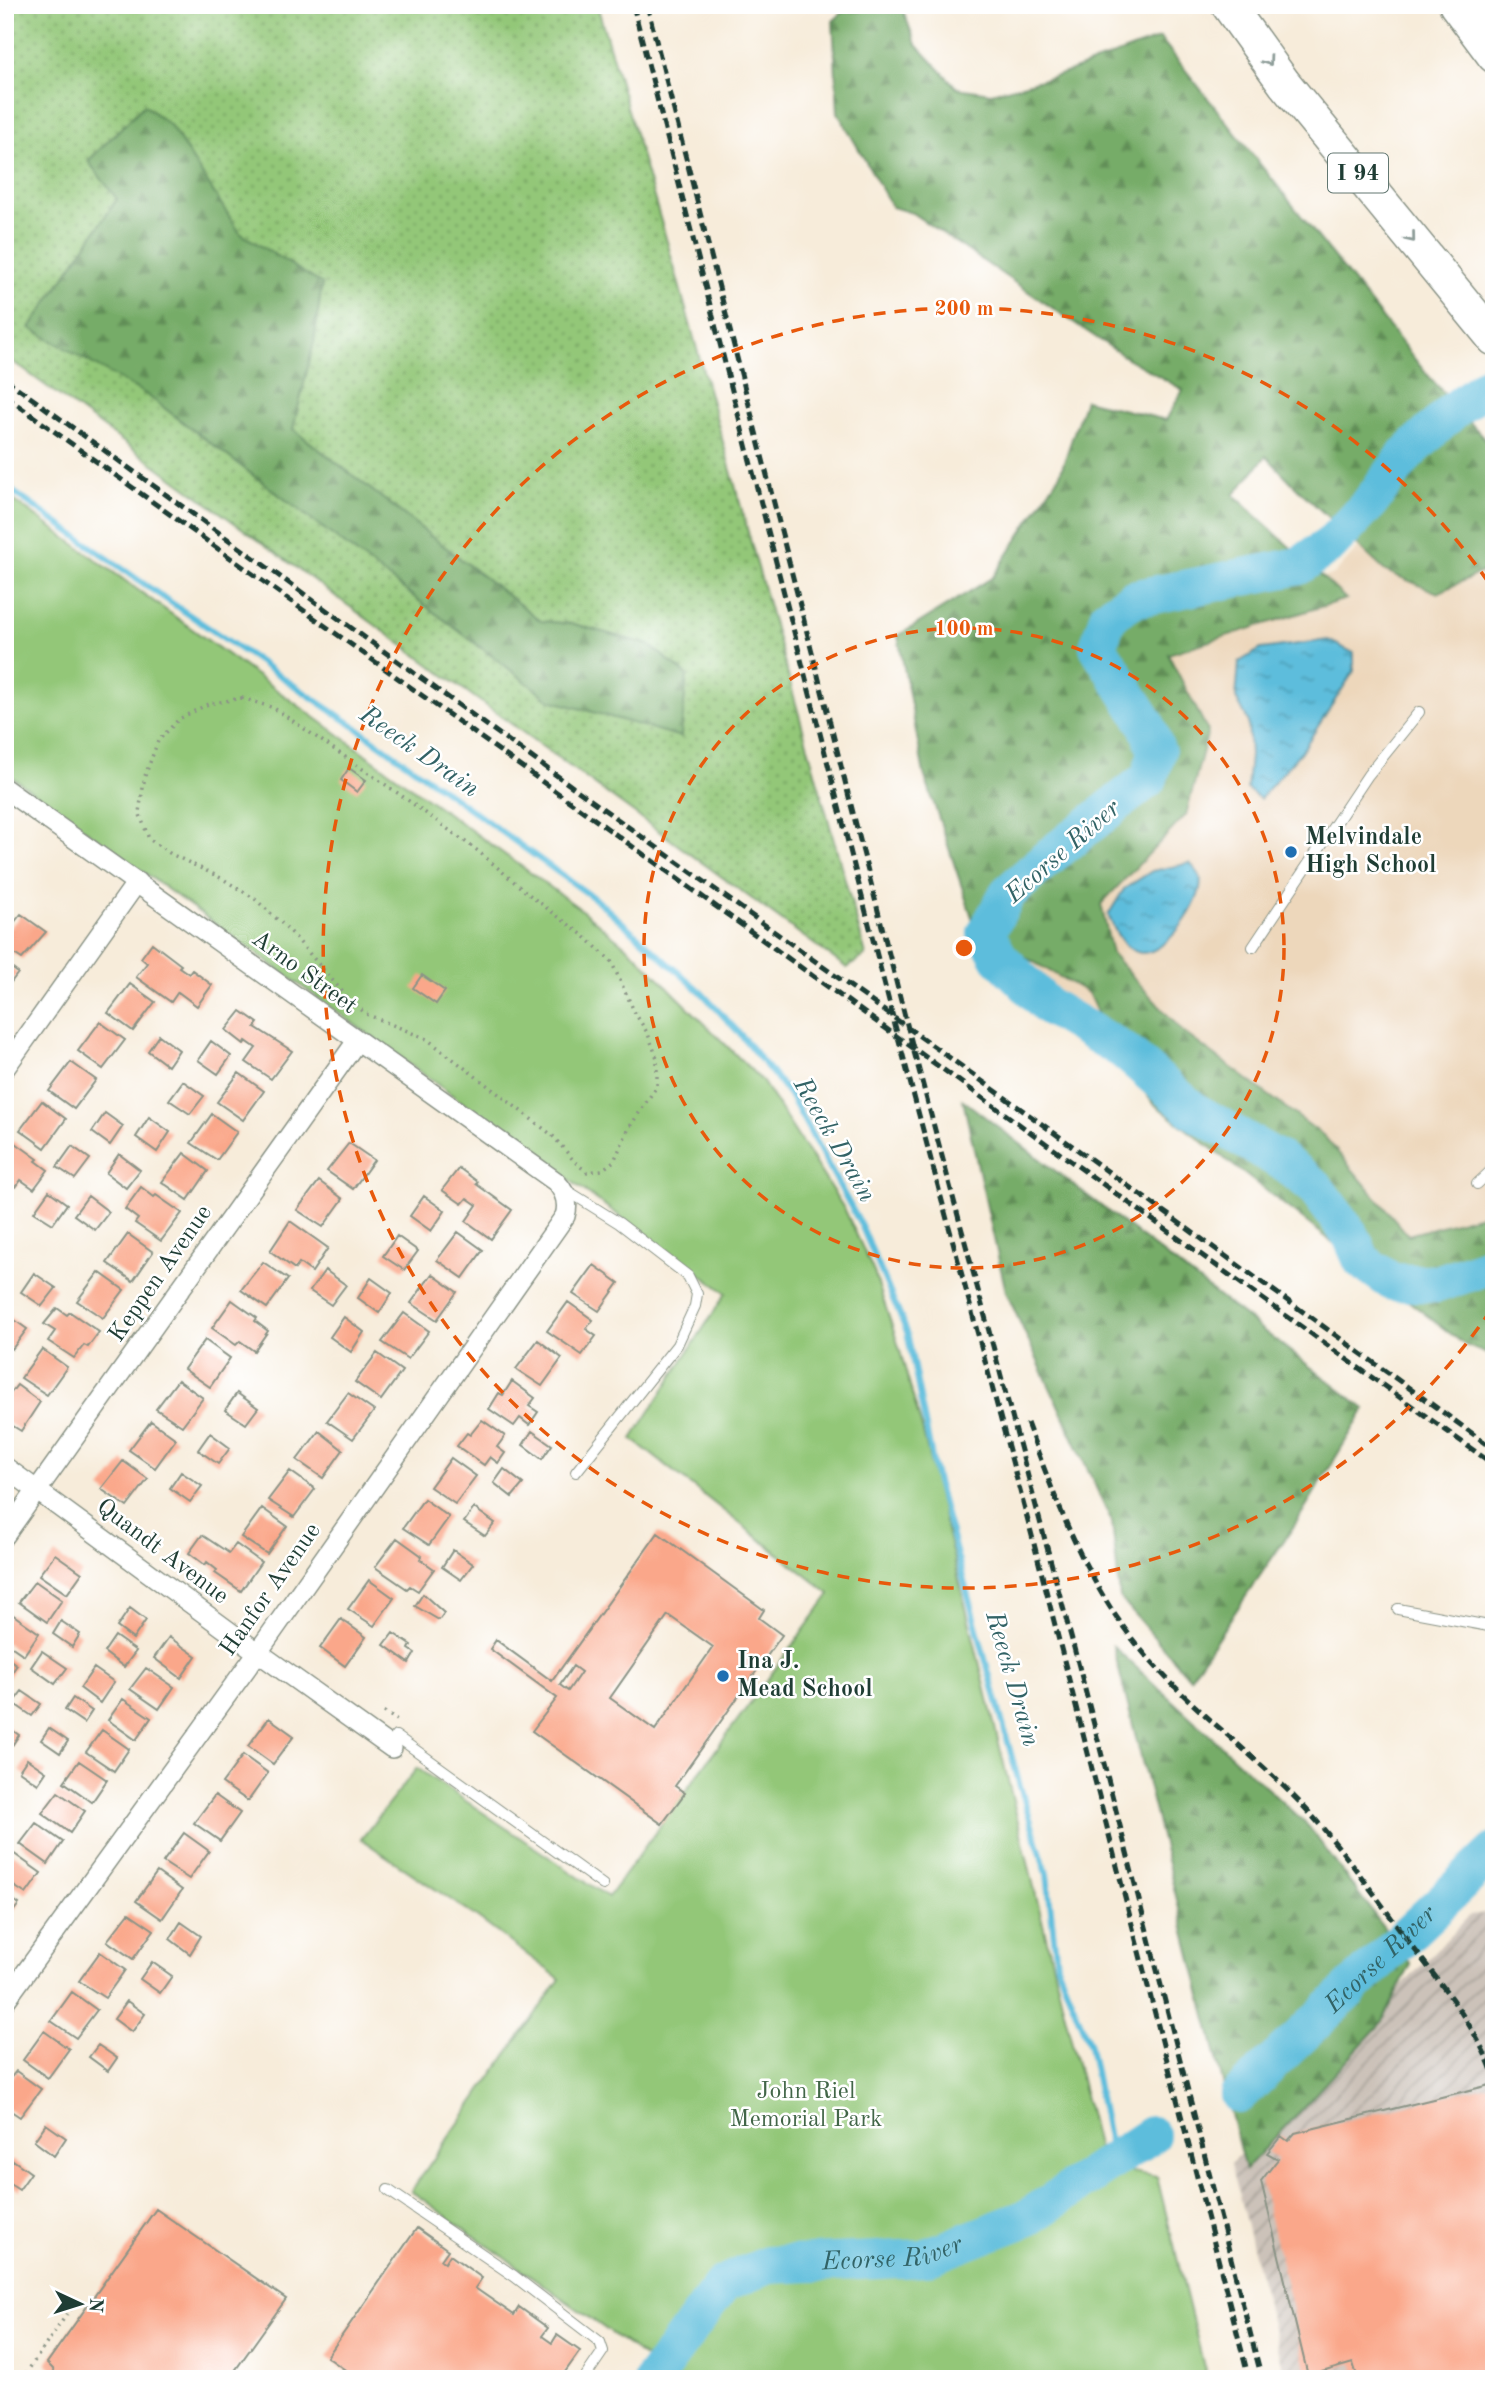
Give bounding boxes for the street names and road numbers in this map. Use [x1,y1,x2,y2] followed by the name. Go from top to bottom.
[1328,154,1388,192] road number: I 94
[247,927,361,1019] street label: Arno Street
[105,1201,217,1347] street label: Keppen Avenue
[92,1495,232,1609] street label: Quandt Avenue
[216,1519,326,1661] street label: Hanfor Avenue

